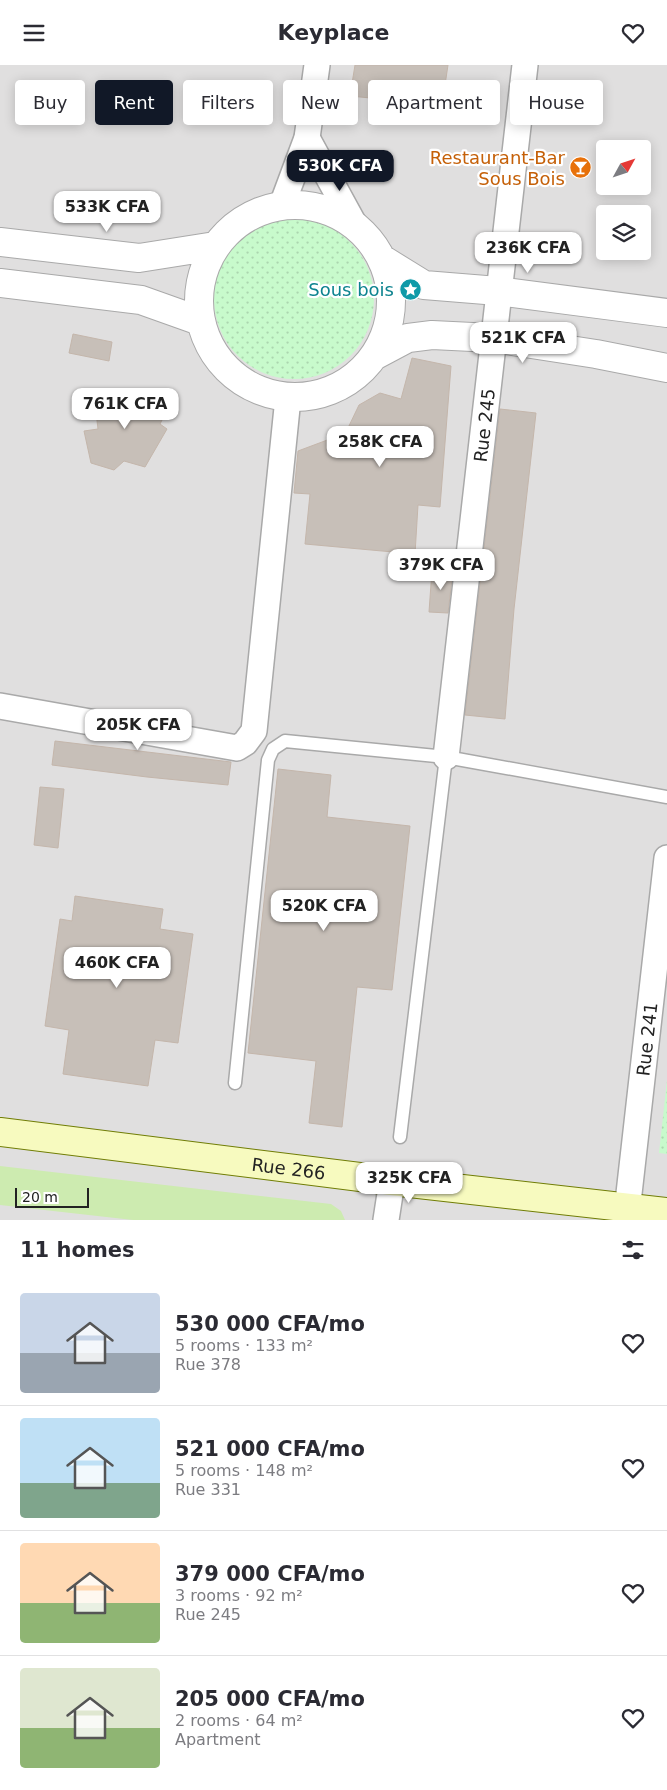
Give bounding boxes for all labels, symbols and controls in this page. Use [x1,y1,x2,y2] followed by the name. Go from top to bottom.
[20,19,48,47] icon: menu
[619,19,647,47] icon: heart
[277,20,390,45] text: Keyplace
[15,80,85,125] chip: Buy
[95,80,173,125] chip: Rent
[183,80,273,125] chip: Filters
[283,80,358,125] chip: New
[368,80,500,125] chip: Apartment
[510,80,603,125] chip: House
[596,140,651,195] north arrow
[596,140,651,260] map controls
[430,147,566,189] place label: Restaurant-Bar Sous Bois
[288,149,392,192] pin: 530K CFA
[569,155,593,179] bar icon: Restaurant-Bar Sous Bois
[298,156,382,175] text: 530K CFA
[55,191,159,233] pin: 533K CFA
[65,197,149,216] text: 533K CFA
[596,205,651,260] button: layers
[476,231,580,274] pin: 236K CFA
[486,238,570,257] text: 236K CFA
[398,277,422,301] place icon: Sous bois
[308,279,394,300] place label: Sous bois
[471,321,575,364] pin: 521K CFA
[481,328,565,347] text: 521K CFA
[73,387,177,430] pin: 761K CFA
[469,387,499,463] street label: Rue 245
[83,394,167,413] text: 761K CFA
[328,425,432,468] pin: 258K CFA
[338,432,422,451] text: 258K CFA
[389,549,493,591] pin: 379K CFA
[399,555,483,574] text: 379K CFA
[86,709,190,751] pin: 205K CFA
[96,715,180,734] text: 205K CFA
[272,889,376,932] pin: 520K CFA
[282,896,366,915] text: 520K CFA
[65,947,169,989] pin: 460K CFA
[75,953,159,972] text: 460K CFA
[632,1001,661,1077] street label: Rue 241
[251,1153,327,1183] street label: Rue 266
[357,1161,461,1204] pin: 325K CFA
[367,1168,451,1187] text: 325K CFA
[15,1185,89,1208] scale bar
[22,1189,58,1205] text: 20 m
[619,1236,647,1264] icon: filters
[20,1238,135,1262] text: 11 homes
[175,1312,365,1336] text: 530 000 CFA/mo
[60,1313,120,1373] icon: home
[619,1329,647,1357] icon: heart
[175,1336,313,1355] text: 5 rooms · 133 m²
[175,1355,241,1374] text: Rue 378
[175,1437,365,1461] text: 521 000 CFA/mo
[60,1438,120,1498] icon: home
[619,1454,647,1482] icon: heart
[175,1461,313,1480] text: 5 rooms · 148 m²
[175,1480,241,1499] text: Rue 331
[175,1562,365,1586] text: 379 000 CFA/mo
[60,1563,120,1623] icon: home
[619,1579,647,1607] icon: heart
[175,1586,303,1605] text: 3 rooms · 92 m²
[175,1605,241,1624] text: Rue 245
[175,1687,365,1711] text: 205 000 CFA/mo
[60,1688,120,1748] icon: home
[619,1704,647,1732] icon: heart
[175,1711,303,1730] text: 2 rooms · 64 m²
[175,1730,261,1749] text: Apartment

